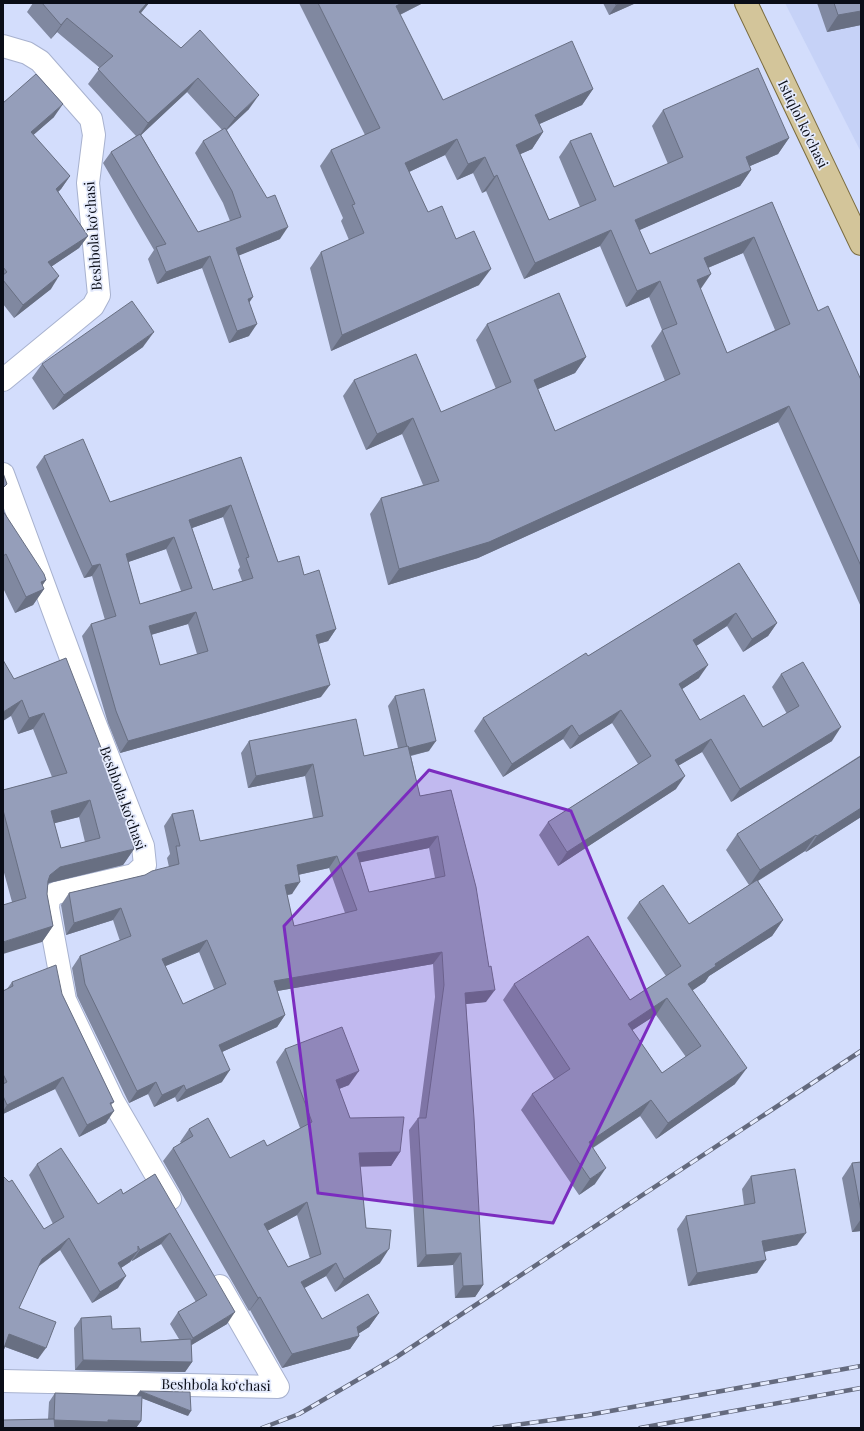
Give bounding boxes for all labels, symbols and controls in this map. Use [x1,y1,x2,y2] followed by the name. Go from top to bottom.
[774,77,833,171] street label: Istiqlol ko'chasi
[79,181,106,291] street label: Beshbola koʻchasi
[96,743,151,852] street label: Beshbola koʻchasi
[161,1374,271,1395] street label: Beshbola koʻchasi

